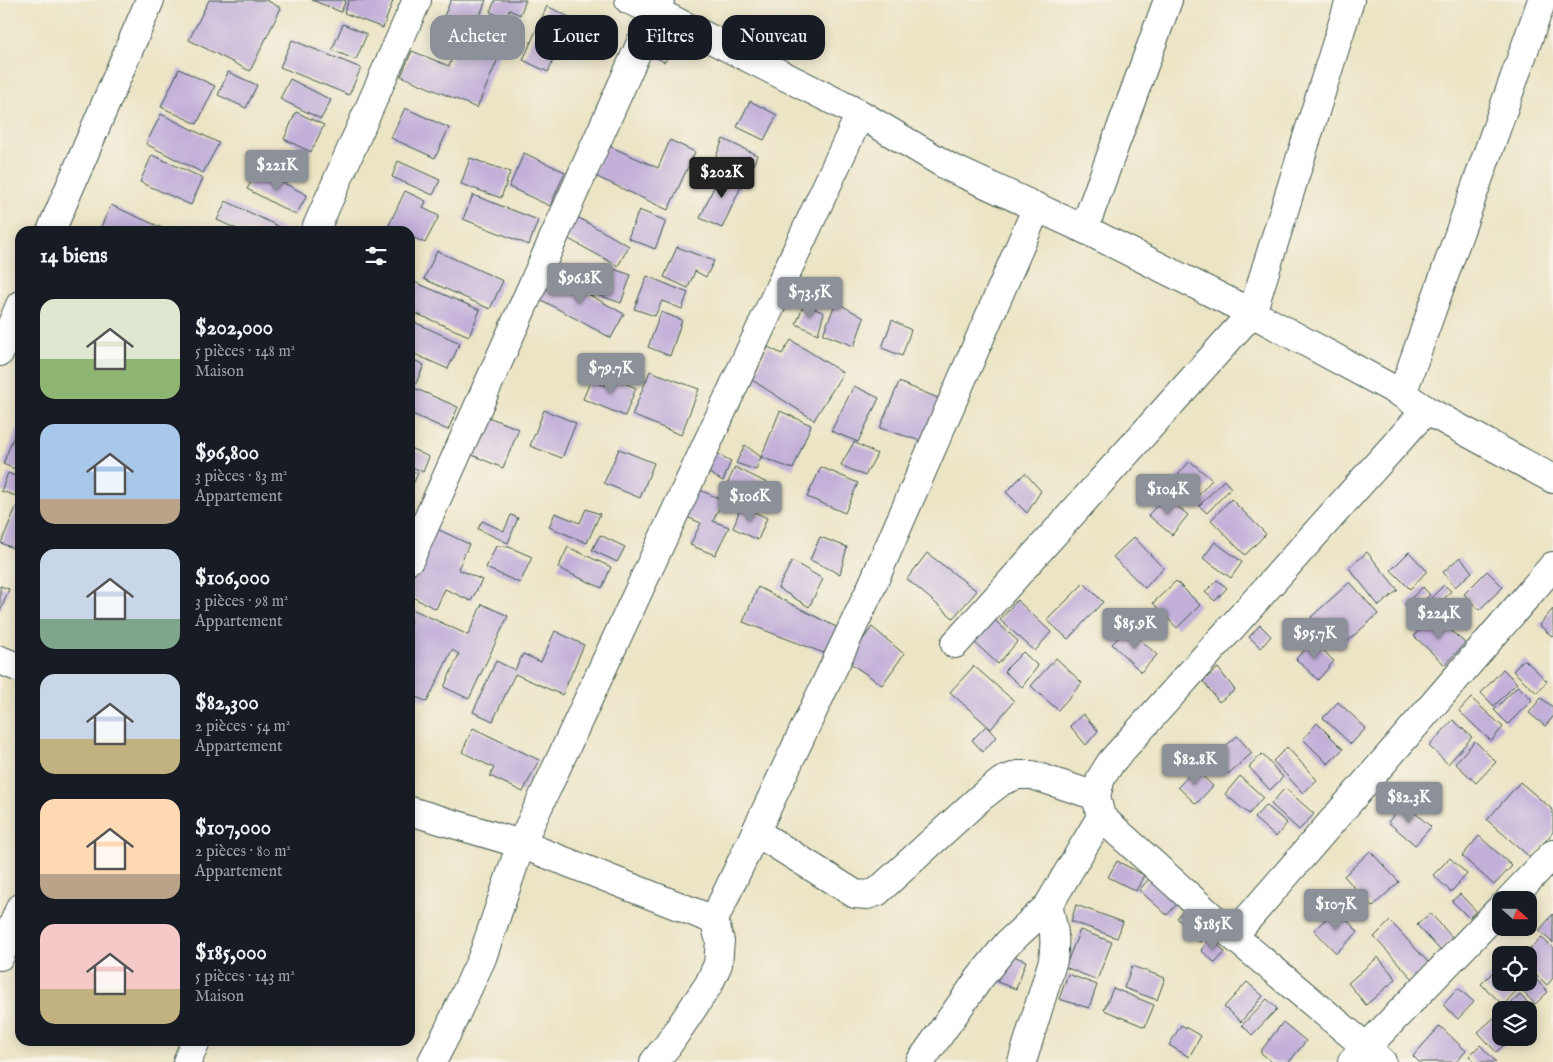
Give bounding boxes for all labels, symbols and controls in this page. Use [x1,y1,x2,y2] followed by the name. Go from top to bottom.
[430,15,525,60] chip: Acheter
[535,15,618,60] chip: Louer
[628,15,712,60] chip: Filtres
[722,15,825,60] chip: Nouveau
[242,150,312,192] pin: $221K
[256,156,298,176] text: $221K
[687,156,757,199] pin: $202K
[700,163,744,183] text: $202K
[362,242,390,270] icon: filters
[40,243,108,270] text: 14 biens
[539,262,621,305] pin: $96.8K
[558,269,602,289] text: $96.8K
[769,276,851,319] pin: $73.5K
[788,283,832,303] text: $73.5K
[195,315,273,342] text: $202,000
[80,319,140,379] icon: home
[195,342,295,362] text: 5 pièces · 148 m²
[570,352,652,395] pin: $79.7K
[589,359,633,379] text: $79.7K
[195,362,244,382] text: Maison
[195,440,259,467] text: $96,800
[80,444,140,504] icon: home
[195,467,288,487] text: 3 pièces · 83 m²
[1133,474,1203,516] pin: $104K
[715,480,785,523] pin: $106K
[1147,480,1189,500] text: $104K
[195,487,282,507] text: Appartement
[730,487,770,507] text: $106K
[195,565,270,592] text: $106,000
[80,569,140,629] icon: home
[195,592,289,612] text: 3 pièces · 98 m²
[1404,598,1474,640] pin: $224K
[1417,604,1461,624] text: $224K
[1094,608,1176,650] pin: $85.9K
[195,612,282,632] text: Appartement
[1114,614,1156,634] text: $85.9K
[1274,618,1356,660] pin: $95.7K
[1293,624,1337,644] text: $95.7K
[195,690,259,717] text: $82,300
[80,694,140,754] icon: home
[195,717,290,737] text: 2 pièces · 54 m²
[195,737,282,757] text: Appartement
[1154,744,1236,786] pin: $82.8K
[1173,750,1217,770] text: $82.8K
[1368,782,1450,824] pin: $82.3K
[1387,788,1431,808] text: $82.3K
[195,815,271,842] text: $107,000
[80,819,140,879] icon: home
[195,842,291,862] text: 2 pièces · 80 m²
[195,862,282,882] text: Appartement
[1301,888,1371,931] pin: $107K
[1492,891,1538,936] north arrow
[1492,891,1537,1046] map controls
[1315,895,1357,915] text: $107K
[1178,908,1248,951] pin: $185K
[1194,915,1232,935] text: $185K
[195,940,267,967] text: $185,000
[80,944,140,1004] icon: home
[1492,946,1537,991] button: locate
[195,967,295,987] text: 5 pièces · 143 m²
[195,987,244,1007] text: Maison
[1492,1001,1537,1046] button: layers

